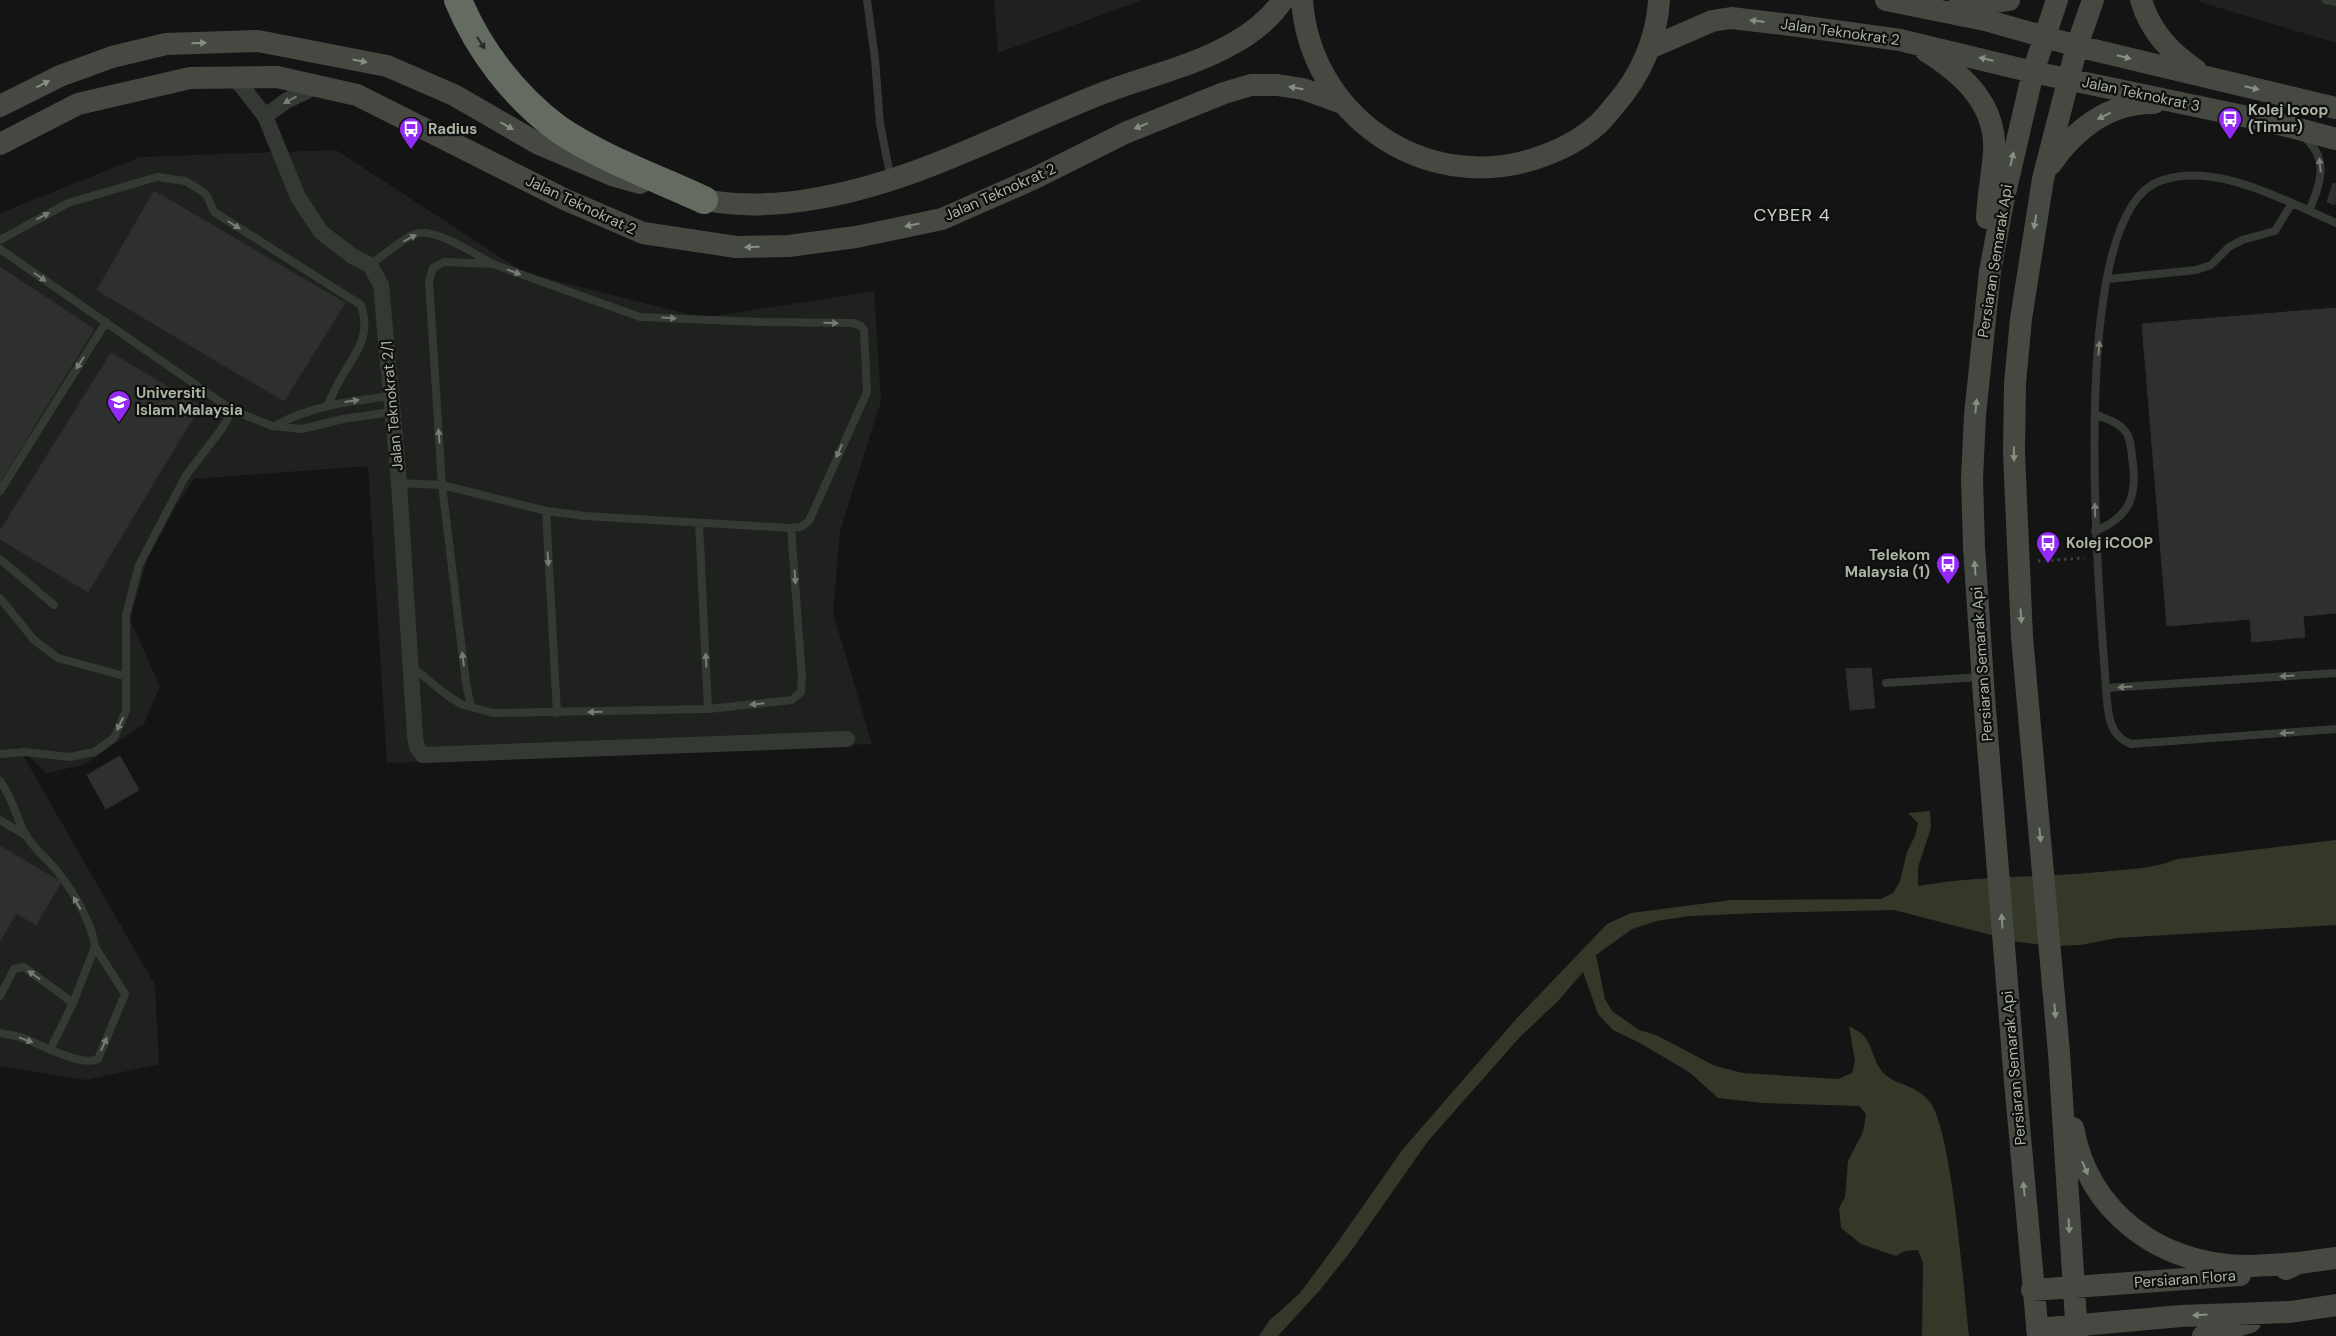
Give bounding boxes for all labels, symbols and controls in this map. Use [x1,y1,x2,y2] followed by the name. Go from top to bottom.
[1779,14,1901,50] street label: Jalan Teknokrat 2
[1749,17,1765,25] one-way arrow
[476,36,485,49] one-way arrow
[191,39,207,47] one-way arrow
[2117,53,2132,61] one-way arrow
[1979,55,1994,63] one-way arrow
[352,57,368,65] one-way arrow
[2080,72,2202,116] street label: Jalan Teknokrat 3
[36,80,51,88] one-way arrow
[1287,84,1303,92] one-way arrow
[2244,84,2259,92] one-way arrow
[283,95,297,104] one-way arrow
[2248,100,2328,137] place label: Kolej Icoop (Timur)
[2217,106,2243,140] bus stop icon: Kolej Icoop (Timur)
[2097,112,2111,120] one-way arrow
[398,116,424,150] bus stop icon: Radius
[428,119,477,139] place label: Radius
[501,121,514,130] one-way arrow
[1133,122,1148,130] one-way arrow
[2009,150,2017,166] one-way arrow
[2316,157,2324,173] one-way arrow
[941,158,1059,226] street label: Jalan Teknokrat 2
[522,171,640,239] street label: Jalan Teknokrat 2
[1973,183,2017,339] street label: Persiaran Semarak Api
[1753,203,1831,227] district label: CYBER 4
[36,212,50,220] one-way arrow
[2031,215,2039,231] one-way arrow
[228,220,241,229] one-way arrow
[904,222,920,230] one-way arrow
[403,234,418,242] one-way arrow
[743,243,759,251] one-way arrow
[507,268,522,276] one-way arrow
[33,272,47,282] one-way arrow
[661,315,677,323] one-way arrow
[824,319,840,327] one-way arrow
[376,340,408,472] street label: Jalan Teknokrat 2/1
[2095,340,2103,356] one-way arrow
[75,357,84,370] one-way arrow
[136,383,243,420] place label: Universiti Islam Malaysia
[106,389,132,423] school or university icon: Universiti Islam Malaysia
[344,397,360,405] one-way arrow
[1972,397,1980,413] one-way arrow
[435,428,443,444] one-way arrow
[835,444,843,458] one-way arrow
[2010,446,2018,462] one-way arrow
[2090,502,2098,518] one-way arrow
[2035,530,2061,564] bus stop icon: Kolej iCOOP
[2066,533,2153,553] place label: Kolej iCOOP
[1845,545,1930,582] place label: Telekom Malaysia (1)
[1935,551,1961,585] bus stop icon: Telekom Malaysia (1)
[545,552,553,568] one-way arrow
[1971,560,1979,576] one-way arrow
[791,569,799,585] one-way arrow
[1967,586,1997,742] street label: Persiaran Semarak Api
[2018,608,2026,624] one-way arrow
[459,651,467,667] one-way arrow
[701,652,709,668] one-way arrow
[2279,673,2295,681] one-way arrow
[2117,683,2133,691] one-way arrow
[749,700,765,708] one-way arrow
[587,708,603,716] one-way arrow
[116,717,124,731] one-way arrow
[2279,729,2295,737] one-way arrow
[2037,828,2045,844] one-way arrow
[72,896,81,909] one-way arrow
[1998,913,2006,929] one-way arrow
[27,970,41,980] one-way arrow
[1997,990,2031,1146] street label: Persiaran Semarak Api
[2051,1003,2059,1019] one-way arrow
[18,1037,33,1044] one-way arrow
[101,1037,109,1051] one-way arrow
[2082,1161,2090,1175] one-way arrow
[2020,1181,2028,1197] one-way arrow
[2065,1218,2073,1234] one-way arrow
[2133,1265,2237,1293] street label: Persiaran Flora
[2192,1312,2208,1320] one-way arrow

